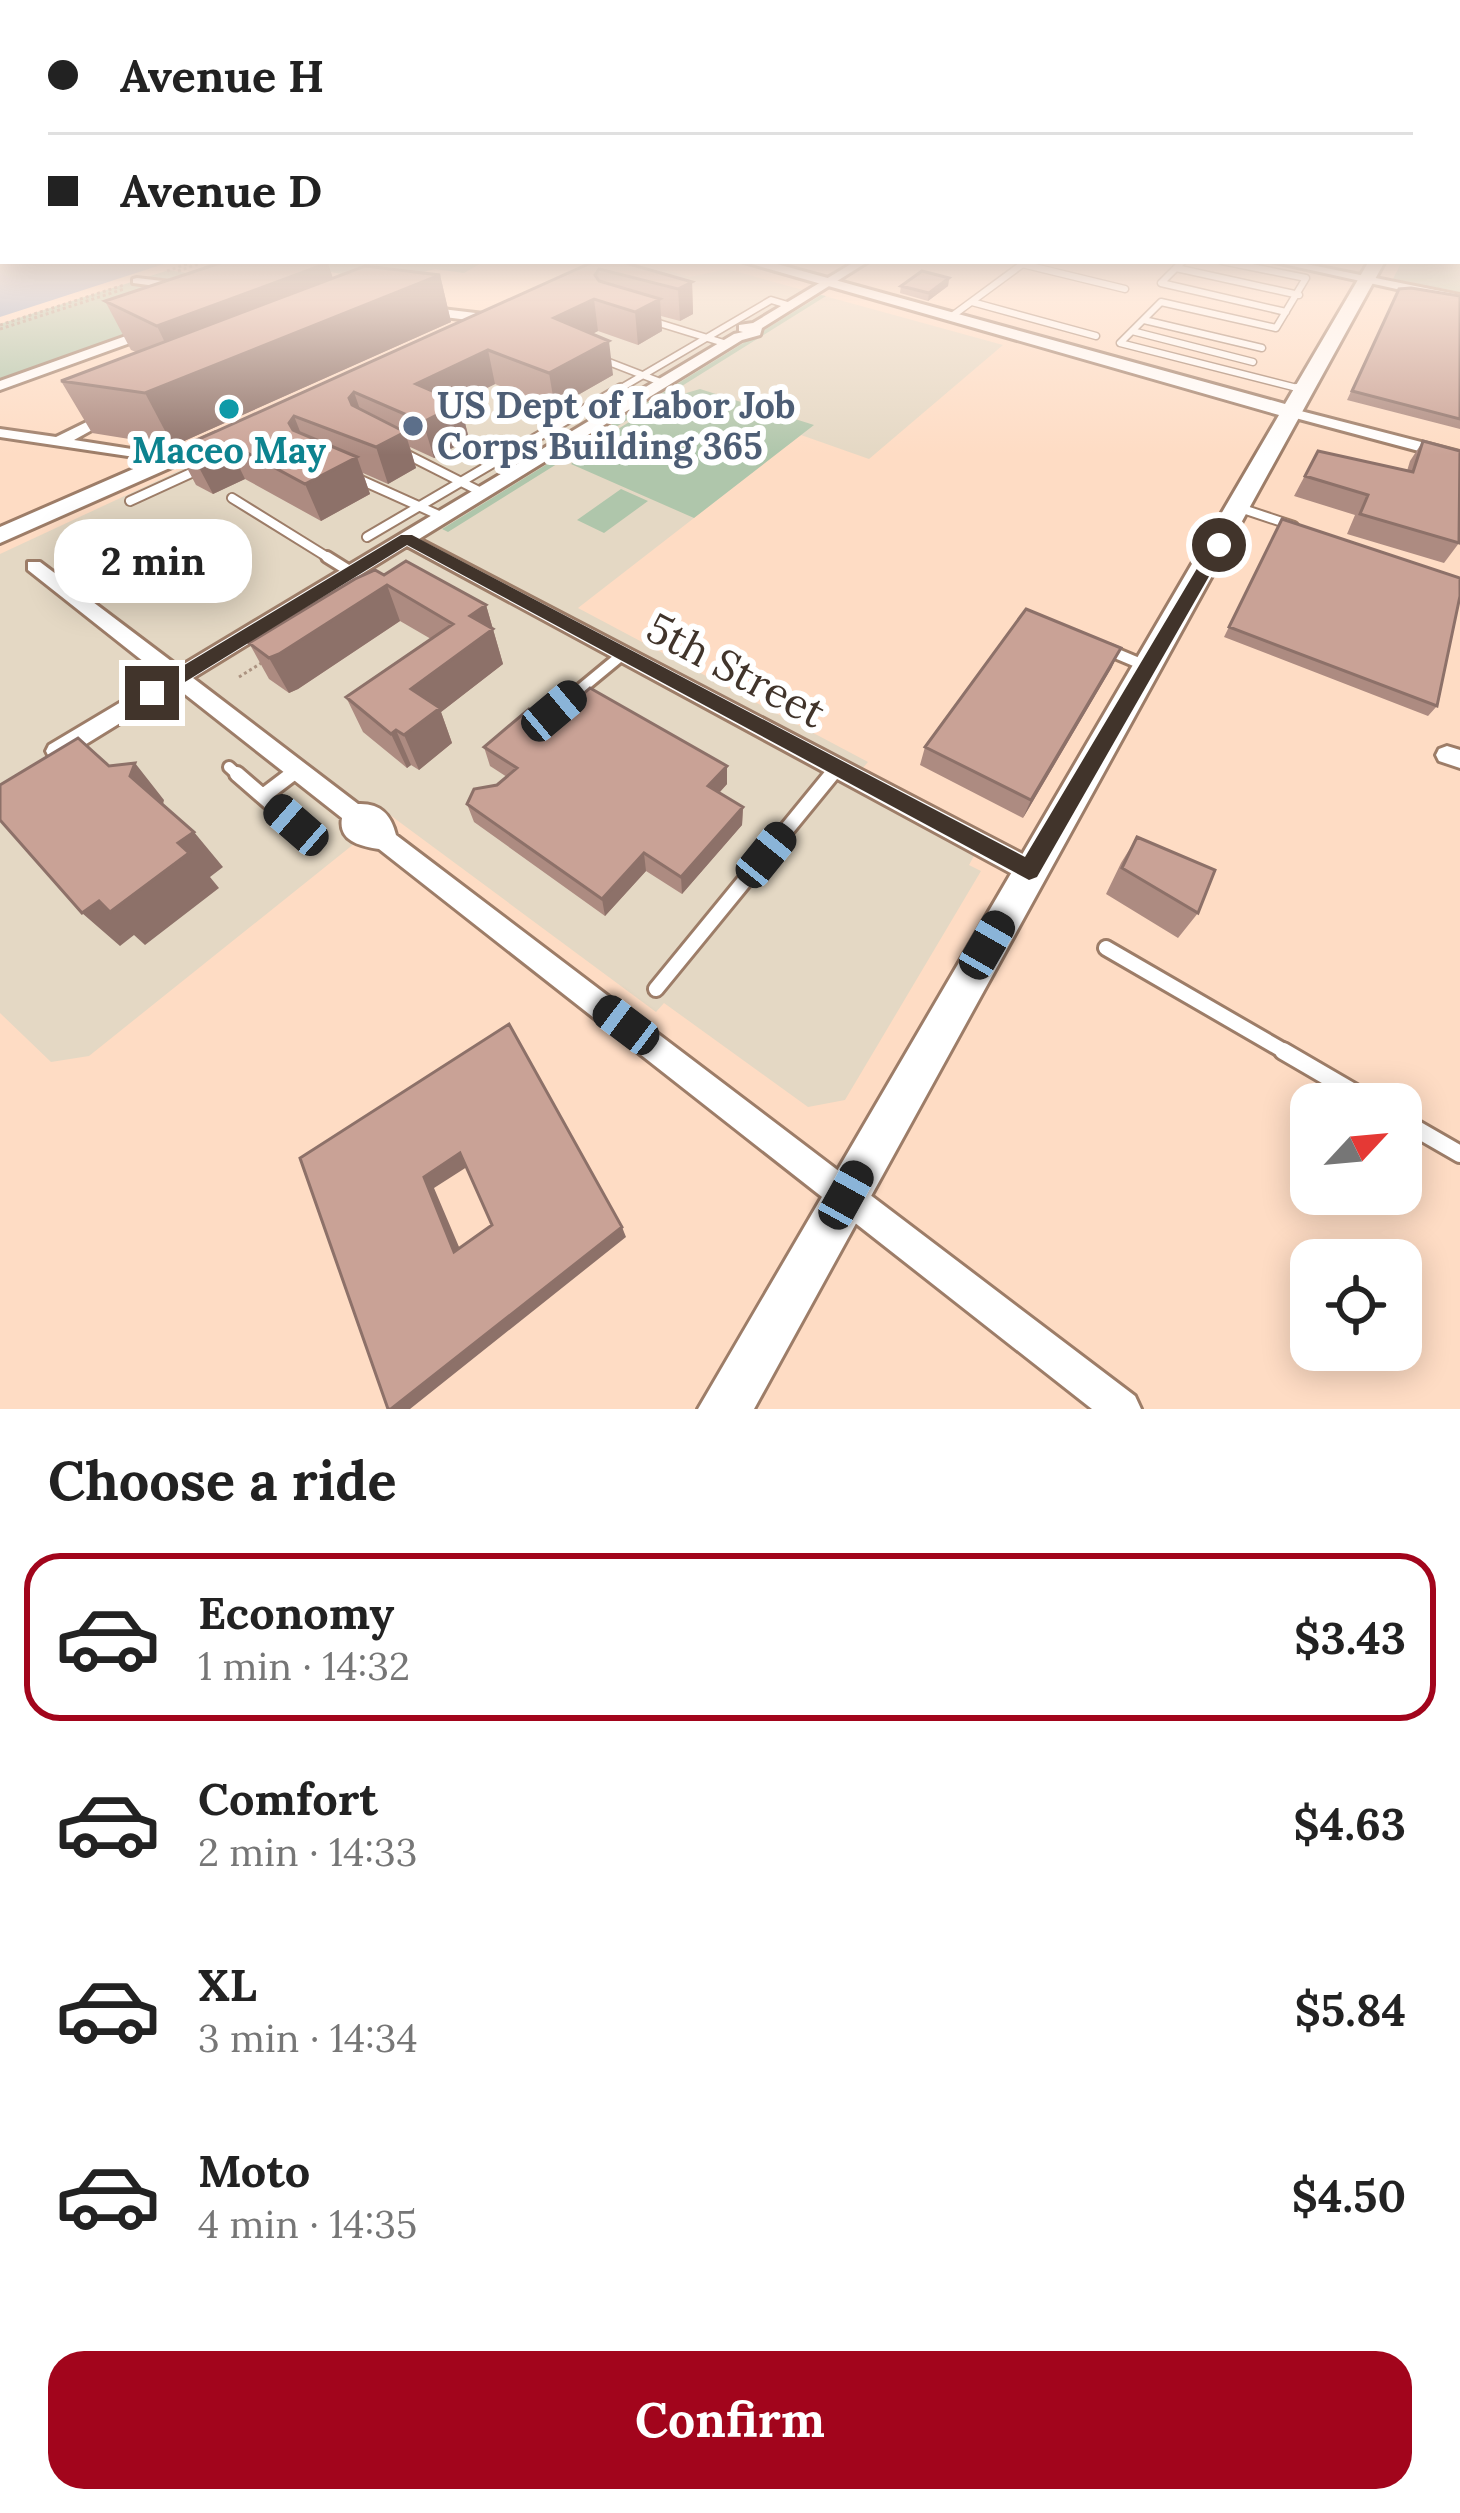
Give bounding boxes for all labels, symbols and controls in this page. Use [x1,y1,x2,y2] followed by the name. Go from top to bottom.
[120,47,324,104] text: Avenue H
[120,162,322,219] text: Avenue D
[437,382,795,469] place label: US Dept of Labor Job Corps Building 365
[216,396,242,422] marker: Maceo May
[400,413,426,439] marker: US Dept of Labor Job Corps Building 365
[132,427,326,473] place label: Maceo May
[1192,518,1246,572] route start
[53,519,251,603] callout: 2 min
[101,536,205,586] text: 2 min
[637,601,835,740] street label: 5th Street
[125,666,179,720] route end
[515,674,593,748] car
[257,788,335,862] car
[729,816,803,894] car
[953,905,1021,985] car
[586,989,666,1061] car
[1290,1083,1422,1215] north arrow
[1290,1083,1422,1371] map controls
[813,1155,879,1235] car
[1290,1239,1422,1371] button: locate
[48,1446,397,1515] text: Choose a ride
[54,1583,162,1691] icon: car
[198,1584,394,1641] text: Economy
[1294,1609,1406,1666] text: $3.43
[198,1641,410,1691] text: 1 min · 14:32
[54,1769,162,1877] icon: car
[198,1770,378,1827] text: Comfort
[1293,1795,1406,1852] text: $4.63
[198,1827,418,1877] text: 2 min · 14:33
[54,1955,162,2063] icon: car
[198,1956,257,2013] text: XL
[1294,1981,1406,2038] text: $5.84
[198,2013,418,2063] text: 3 min · 14:34
[54,2141,162,2249] icon: car
[198,2142,310,2199] text: Moto
[1292,2167,1406,2224] text: $4.50
[198,2199,417,2249] text: 4 min · 14:35
[48,2351,1412,2489] button: Confirm

